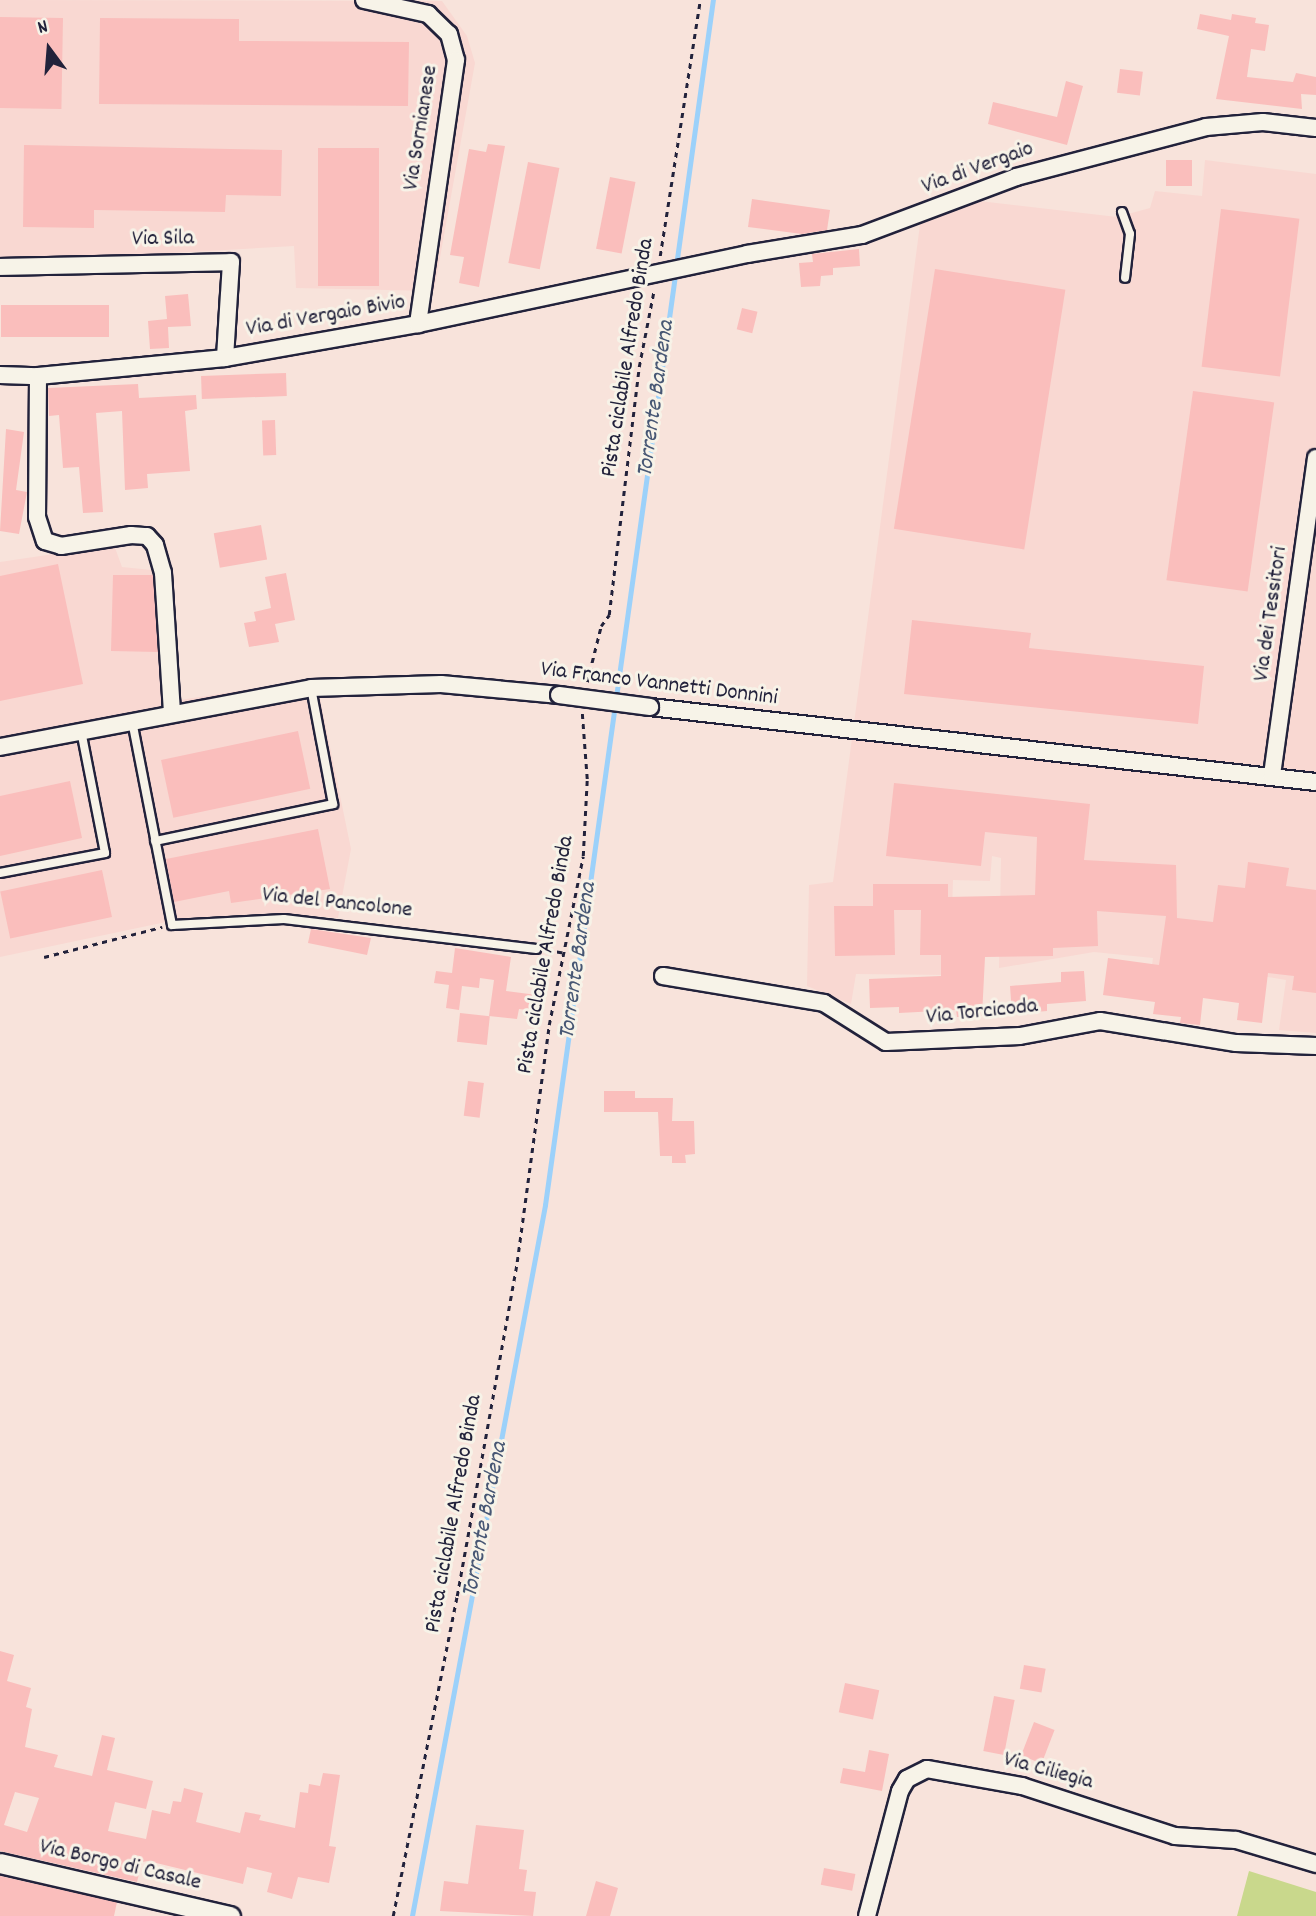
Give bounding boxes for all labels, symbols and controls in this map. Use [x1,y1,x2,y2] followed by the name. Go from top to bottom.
[14,14,84,84] north arrow
[35,14,51,43] text: N
[398,63,446,193] street label: Via Sornianese
[918,136,1038,202] street label: Via di Vergaio
[132,226,194,254] street label: Via Sila
[597,237,661,479] street label: Pista ciclabile Alfredo Binda
[244,289,408,345] street label: Via di Vergaio Bivio
[632,319,682,479] water label: Torrente Bardena
[1249,545,1295,683] street label: Via dei Tessitori
[539,657,779,713] street label: Via Franco Vannetti Donnini
[512,834,582,1076] street label: Pista ciclabile Alfredo Binda
[554,881,604,1041] water label: Torrente Bardena
[261,882,413,926] street label: Via del Pancolone
[925,993,1039,1033] street label: Via Torcicoda
[420,1393,490,1635] street label: Pista ciclabile Alfredo Binda
[457,1440,515,1600] water label: Torrente Bardena
[1000,1747,1096,1797] street label: Via Ciliegia
[36,1834,204,1898] street label: Via Borgo di Casale

